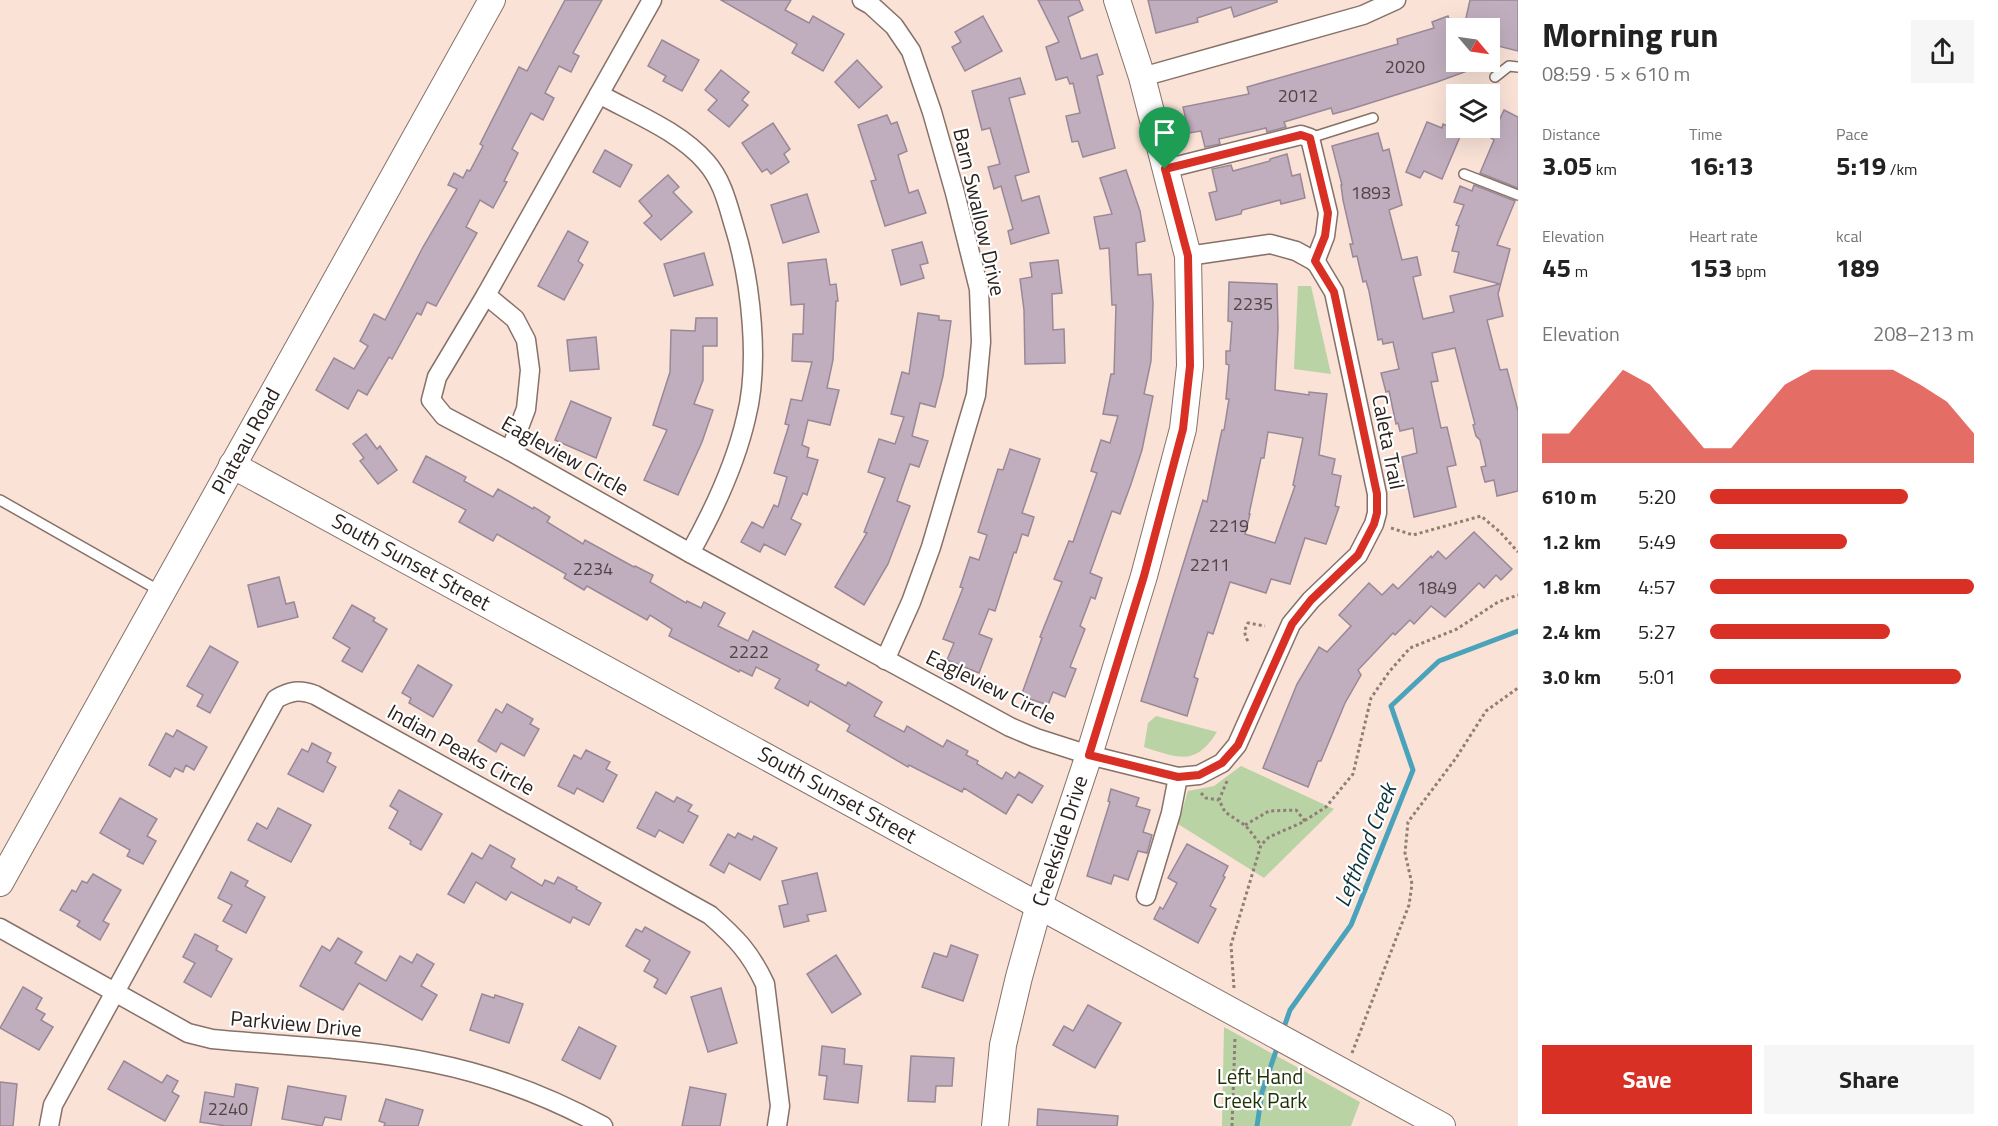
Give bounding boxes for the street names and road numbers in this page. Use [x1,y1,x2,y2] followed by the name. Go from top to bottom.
[945,125,1015,299] street label: Barn Swallow Drive
[203,381,288,500] street label: Plateau Road
[1364,391,1414,492] street label: Caleta Trail
[496,407,635,503] street label: Eagleview Circle
[326,504,497,618] street label: South Sunset Street
[921,641,1062,732] street label: Eagleview Circle
[382,695,541,803] street label: Indian Peaks Circle
[752,737,923,851] street label: South Sunset Street
[1023,771,1095,910] street label: Creekside Drive
[229,1001,363,1045] street label: Parkview Drive

